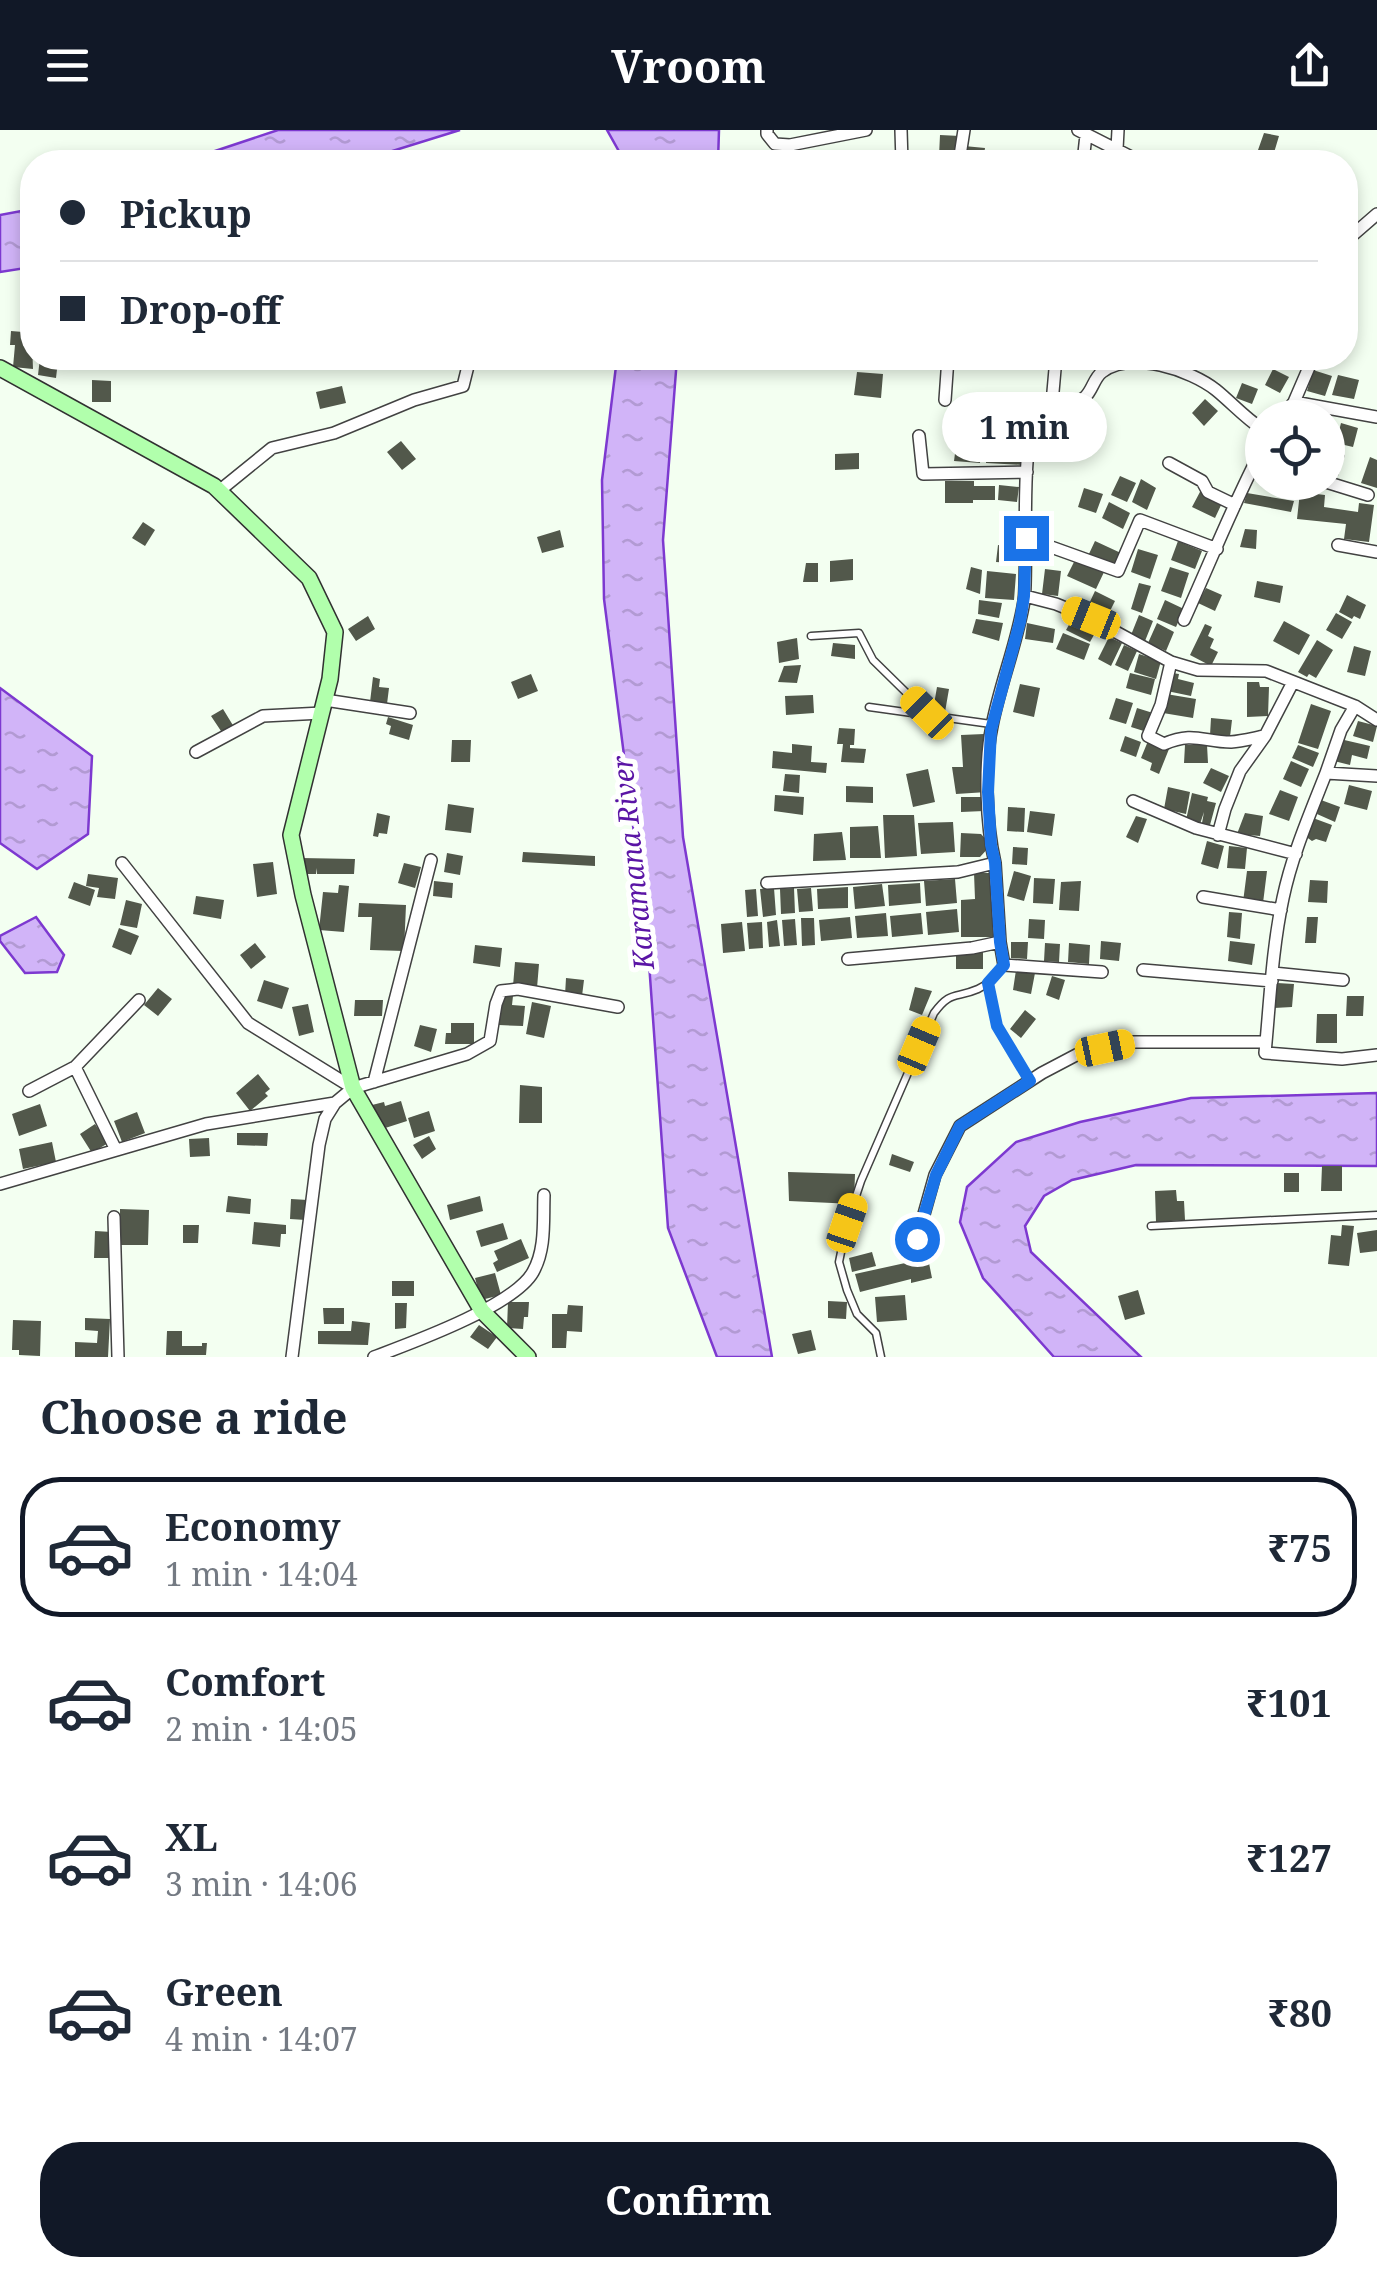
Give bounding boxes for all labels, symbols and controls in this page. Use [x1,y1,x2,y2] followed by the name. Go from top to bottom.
[611,35,766,96] text: Vroom
[40,38,95,93] icon: menu
[1282,38,1337,93] icon: share
[120,187,252,239] text: Pickup
[120,283,281,335] text: Drop-off
[944,393,1108,463] callout: 1 min
[1245,400,1345,500] map controls
[1245,400,1345,500] button: locate
[979,405,1070,448] text: 1 min
[1004,516,1049,561] route end
[1058,593,1124,643] car
[895,681,959,745] car
[602,753,662,973] water label: Karamana River
[893,1013,945,1079] car
[1073,1027,1137,1069] car
[823,1190,871,1256] car
[895,1217,940,1262] route start
[40,1386,348,1447] text: Choose a ride
[165,1500,341,1552] text: Economy
[45,1502,135,1592] icon: car
[1268,1521,1332,1573] text: ₹75
[165,1552,358,1595] text: 1 min · 14:04
[165,1655,325,1707] text: Comfort
[45,1657,135,1747] icon: car
[1246,1676,1332,1728] text: ₹101
[165,1707,358,1750] text: 2 min · 14:05
[165,1810,218,1862] text: XL
[45,1812,135,1902] icon: car
[1246,1831,1332,1883] text: ₹127
[165,1862,358,1905] text: 3 min · 14:06
[165,1965,283,2017] text: Green
[45,1967,135,2057] icon: car
[1268,1986,1332,2038] text: ₹80
[165,2017,358,2060] text: 4 min · 14:07
[40,2142,1337,2257] button: Confirm

